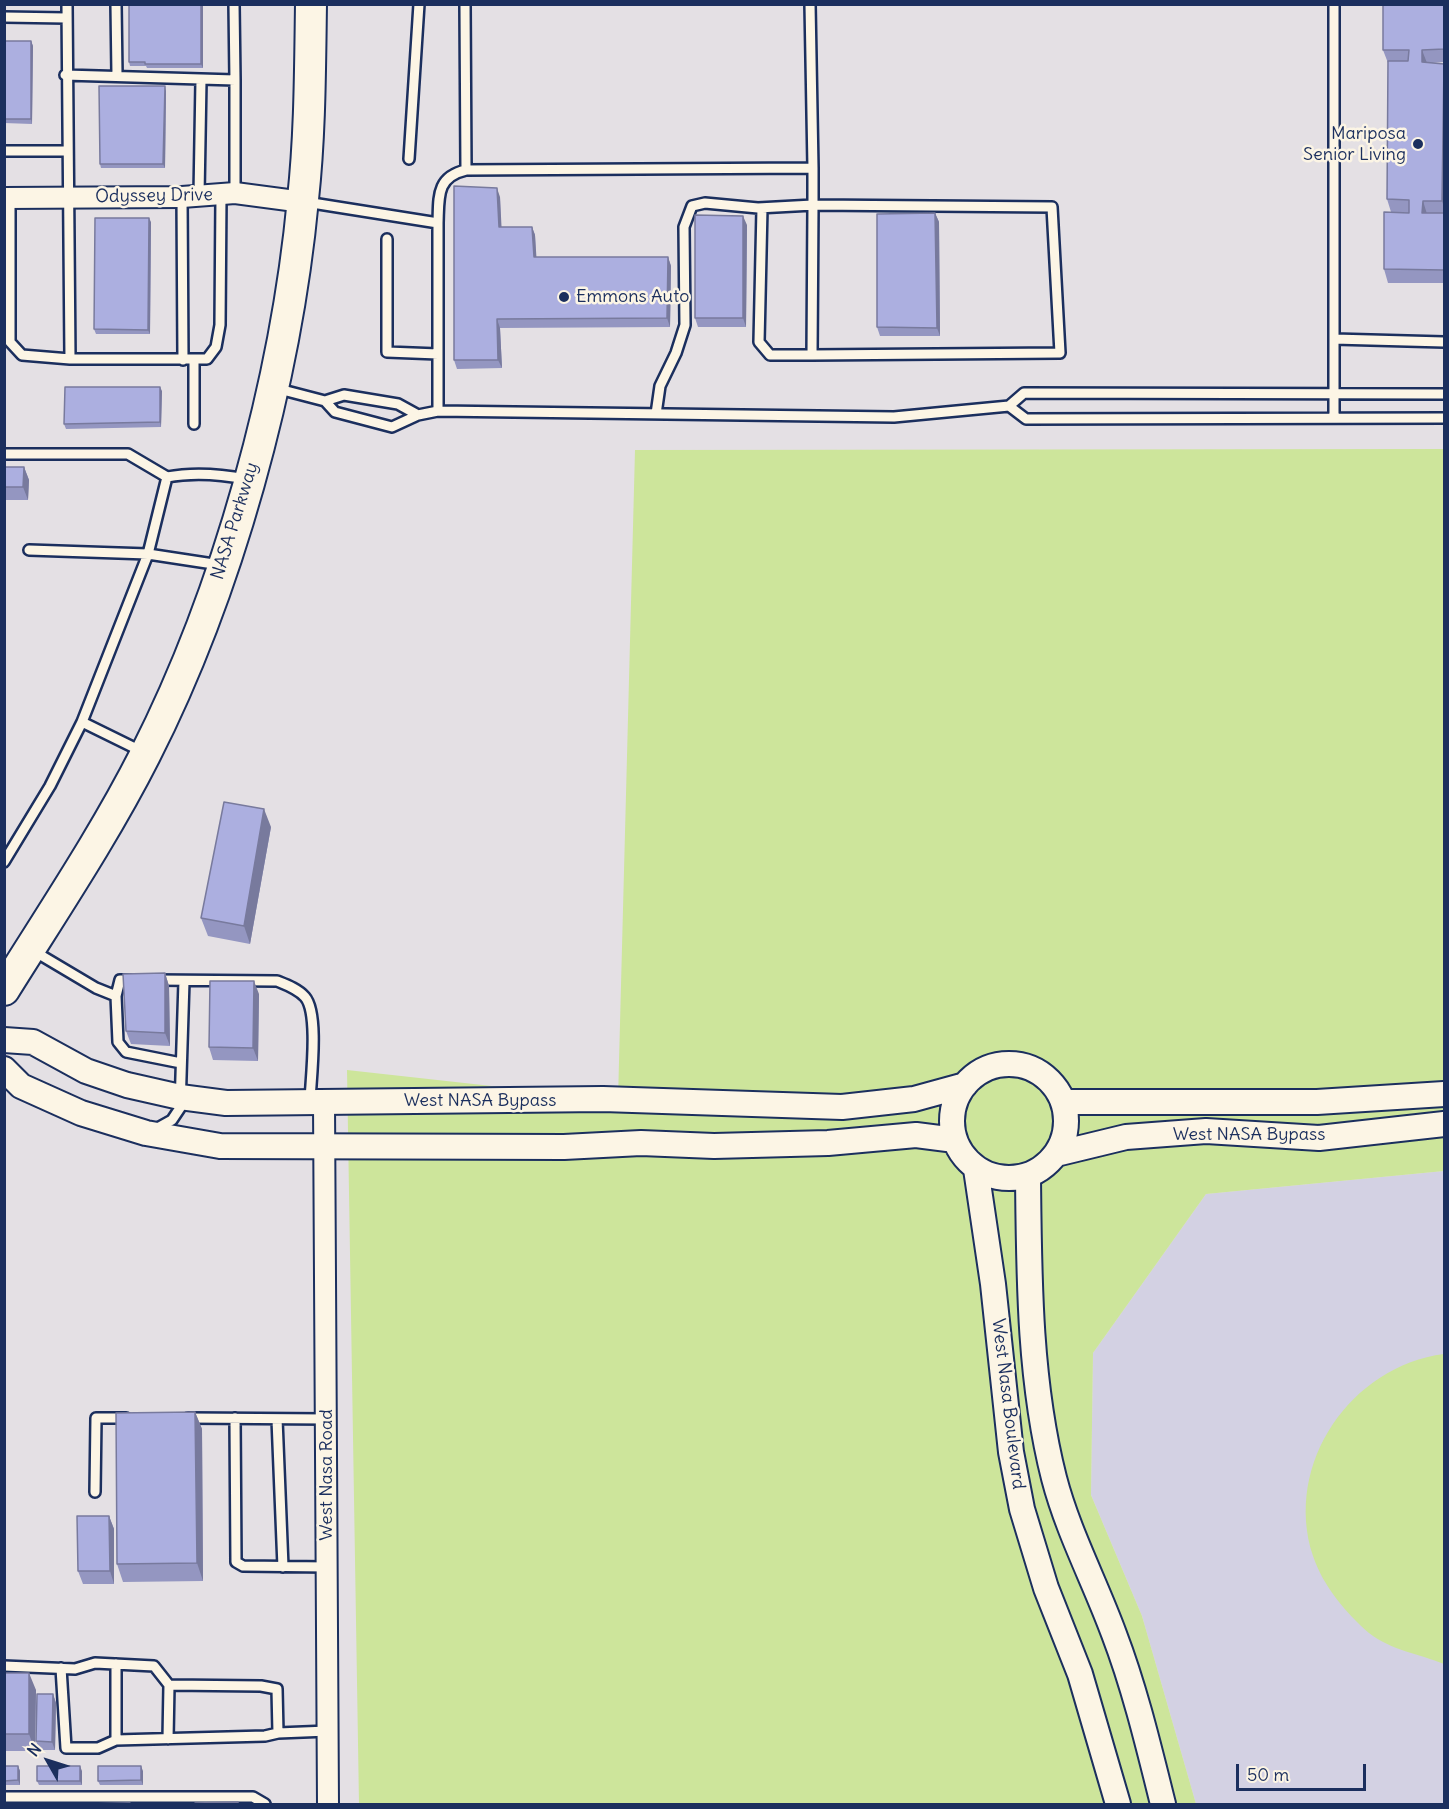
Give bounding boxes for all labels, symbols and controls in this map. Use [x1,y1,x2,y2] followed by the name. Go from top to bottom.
[1303,123,1406,166] place label: Mariposa Senior Living
[1411,137,1425,151] marker: Mariposa Senior Living
[95,184,213,208] street label: Odyssey Drive
[576,286,689,308] place label: Emmons Auto
[557,290,571,304] marker: Emmons Auto
[207,460,263,582] street label: NASA Parkway
[404,1090,556,1112] street label: West NASA Bypass
[1173,1124,1325,1146] street label: West NASA Bypass
[987,1317,1029,1491] street label: West Nasa Boulevard
[316,1409,338,1541] street label: West Nasa Road
[18,1731,78,1791] north arrow
[23,1739,45,1760] text: N
[1239,1752,1370,1790] scale bar
[1247,1763,1289,1786] text: 50 m

